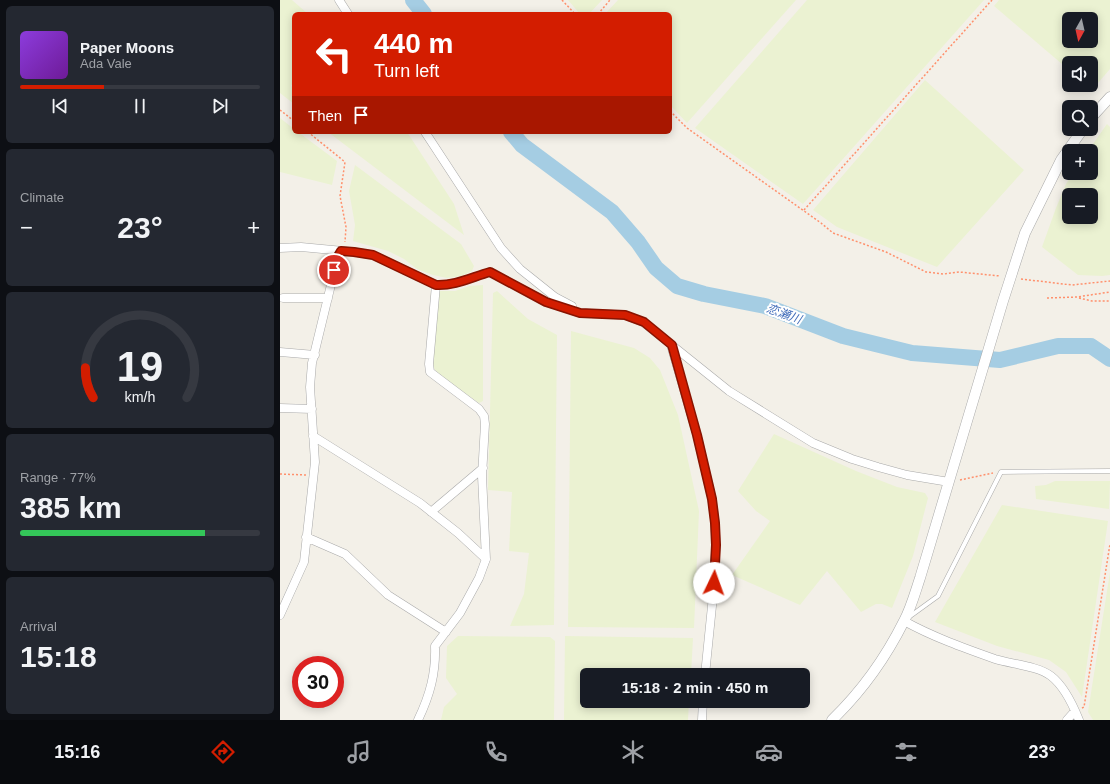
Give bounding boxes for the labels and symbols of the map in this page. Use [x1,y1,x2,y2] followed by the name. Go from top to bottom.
[1062,12,1098,48] north arrow
[317,253,351,287] pin
[765,301,805,327] water label: 恋瀬川
[693,562,735,604] position arrow
[292,656,344,708] speed limit sign: 30

